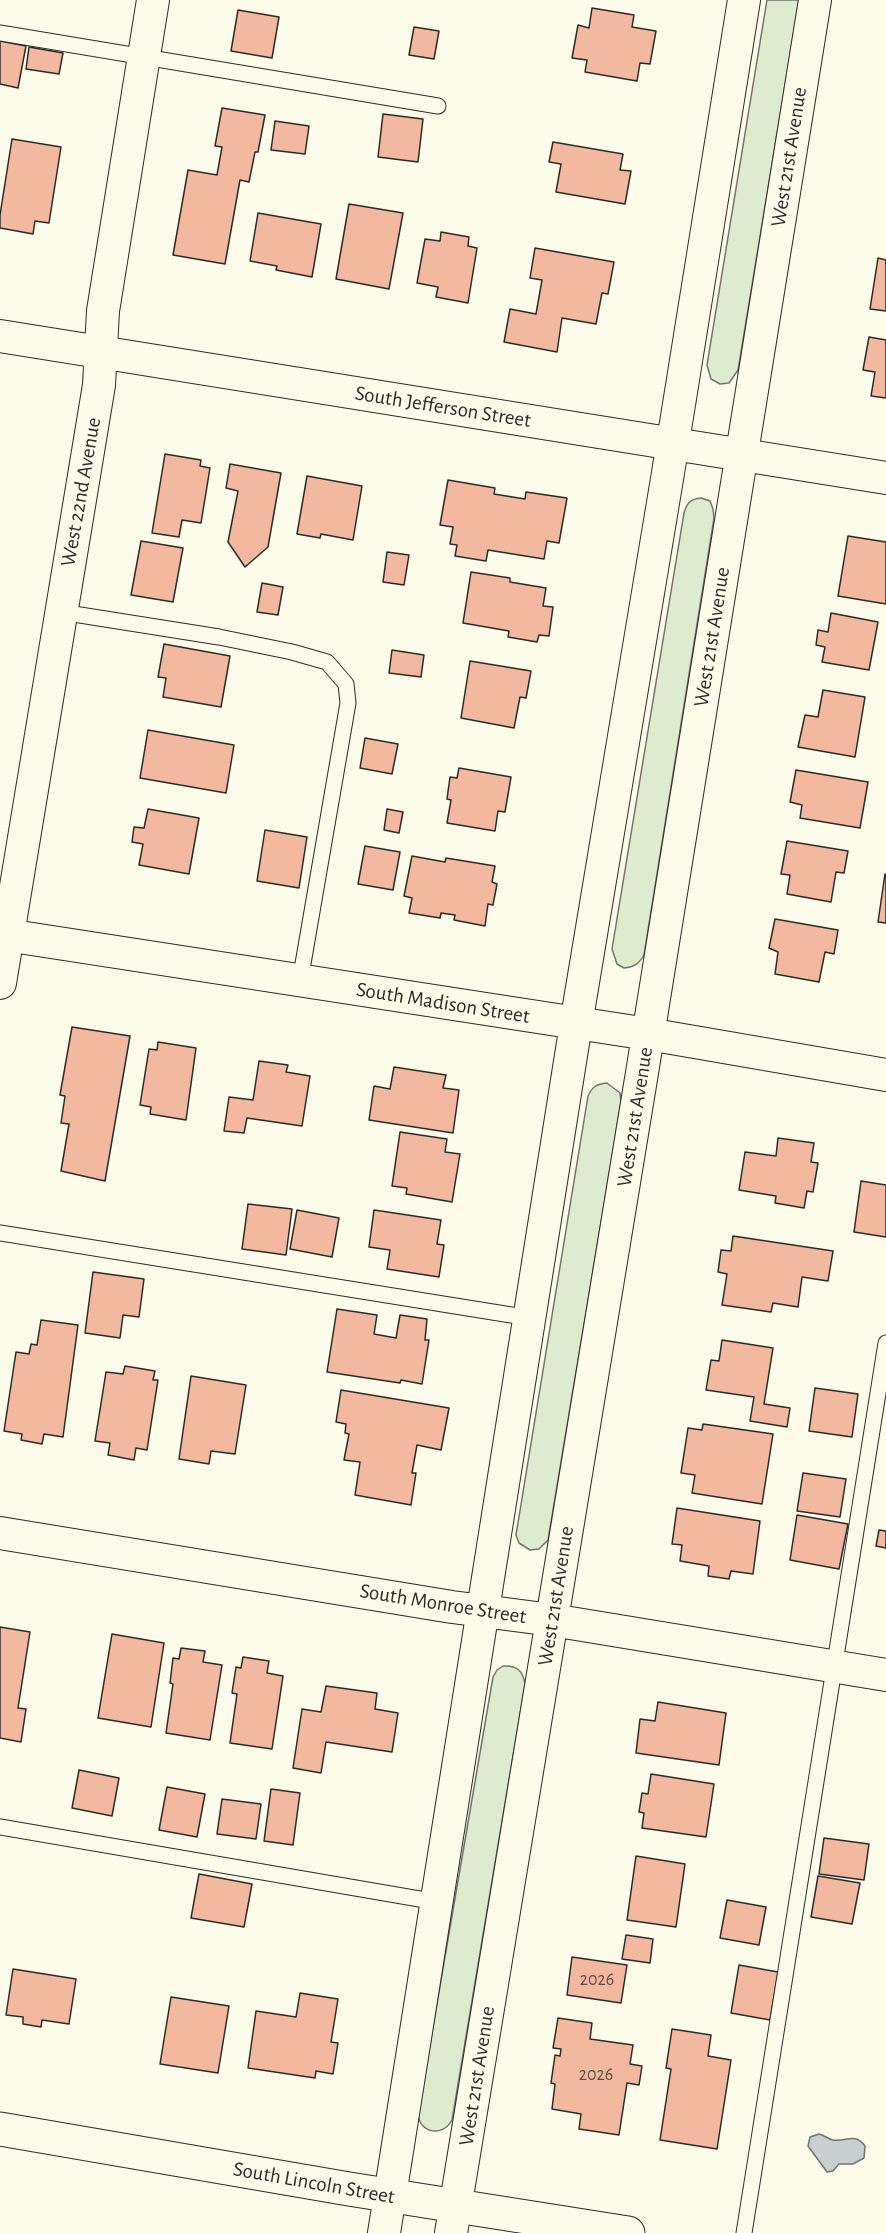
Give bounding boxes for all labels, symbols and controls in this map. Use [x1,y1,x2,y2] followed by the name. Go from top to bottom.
[765,85,813,229] street label: West 21st Avenue
[353,381,533,433] street label: South Jefferson Street
[55,415,107,569] street label: West 22nd Avenue
[688,565,736,709] street label: West 21st Avenue
[355,977,531,1029] street label: South Madison Street
[611,1045,659,1189] street label: West 21st Avenue
[532,1524,580,1668] street label: West 21st Avenue
[358,1578,528,1630] street label: South Monroe Street
[580,1969,614,1991] house number: 2026
[453,2004,501,2148] street label: West 21st Avenue
[579,2064,613,2086] house number: 2026
[231,2156,397,2210] street label: South Lincoln Street

